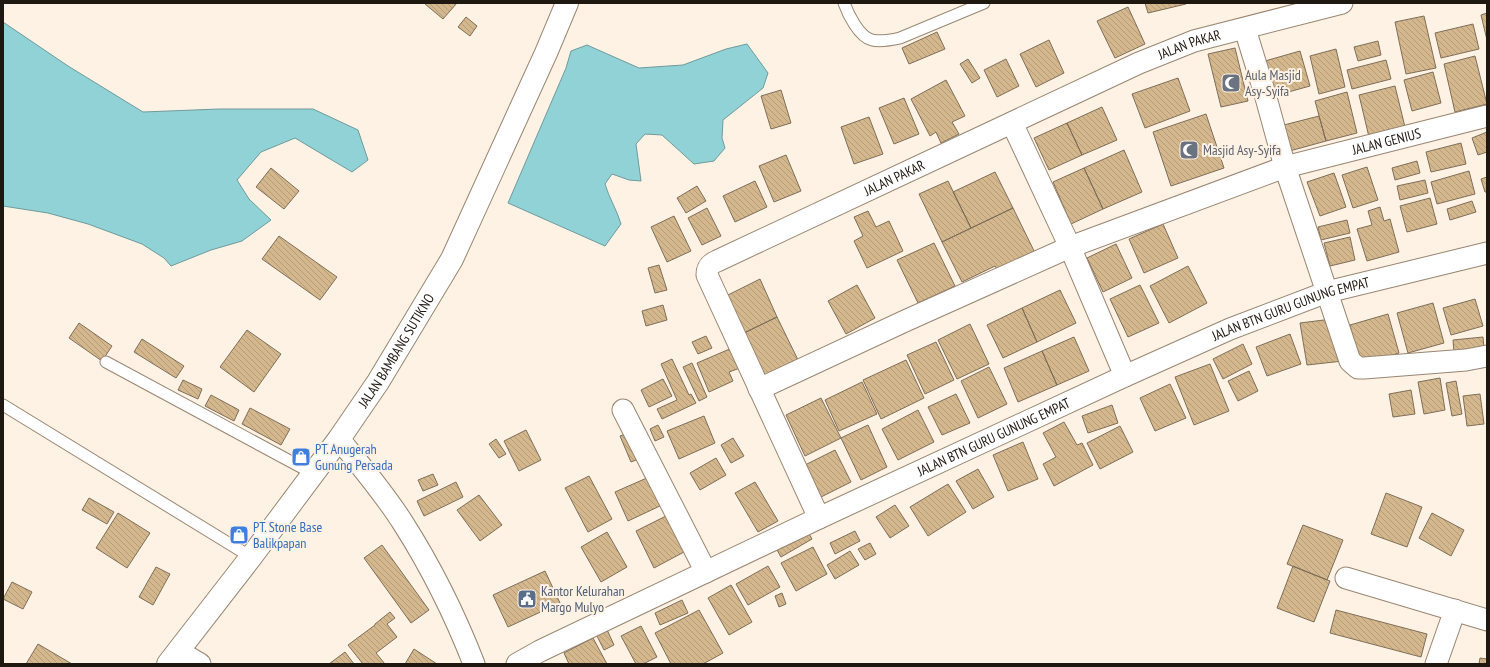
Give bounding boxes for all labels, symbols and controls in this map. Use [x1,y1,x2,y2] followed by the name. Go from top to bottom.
[1154,25,1223,64] street label: JALAN PAKAR
[1245,66,1301,100] place label: Aula Masjid Asy-Syifa
[1220,72,1242,94] mosque icon: Aula Masjid Asy-Syifa
[1349,124,1423,159] street label: JALAN GENIUS
[1178,139,1200,161] mosque icon: Masjid Asy-Syifa
[1203,141,1281,159] place label: Masjid Asy-Syifa
[860,156,928,200] street label: JALAN PAKAR
[1208,273,1372,345] street label: JALAN BTN GURU GUNUNG EMPAT
[354,290,438,412] street label: JALAN BAMBANG SUTIKNO
[913,393,1074,481] street label: JALAN BTN GURU GUNUNG EMPAT
[315,440,393,474] place label: PT. Anugerah Gunung Persada
[290,446,312,468] shop icon: PT. Anugerah Gunung Persada
[253,518,322,552] place label: PT. Stone Base Balikpapan
[228,524,250,546] shop icon: PT. Stone Base Balikpapan
[541,582,625,616] place label: Kantor Kelurahan Margo Mulyo
[516,588,538,610] public building icon: Kantor Kelurahan Margo Mulyo

